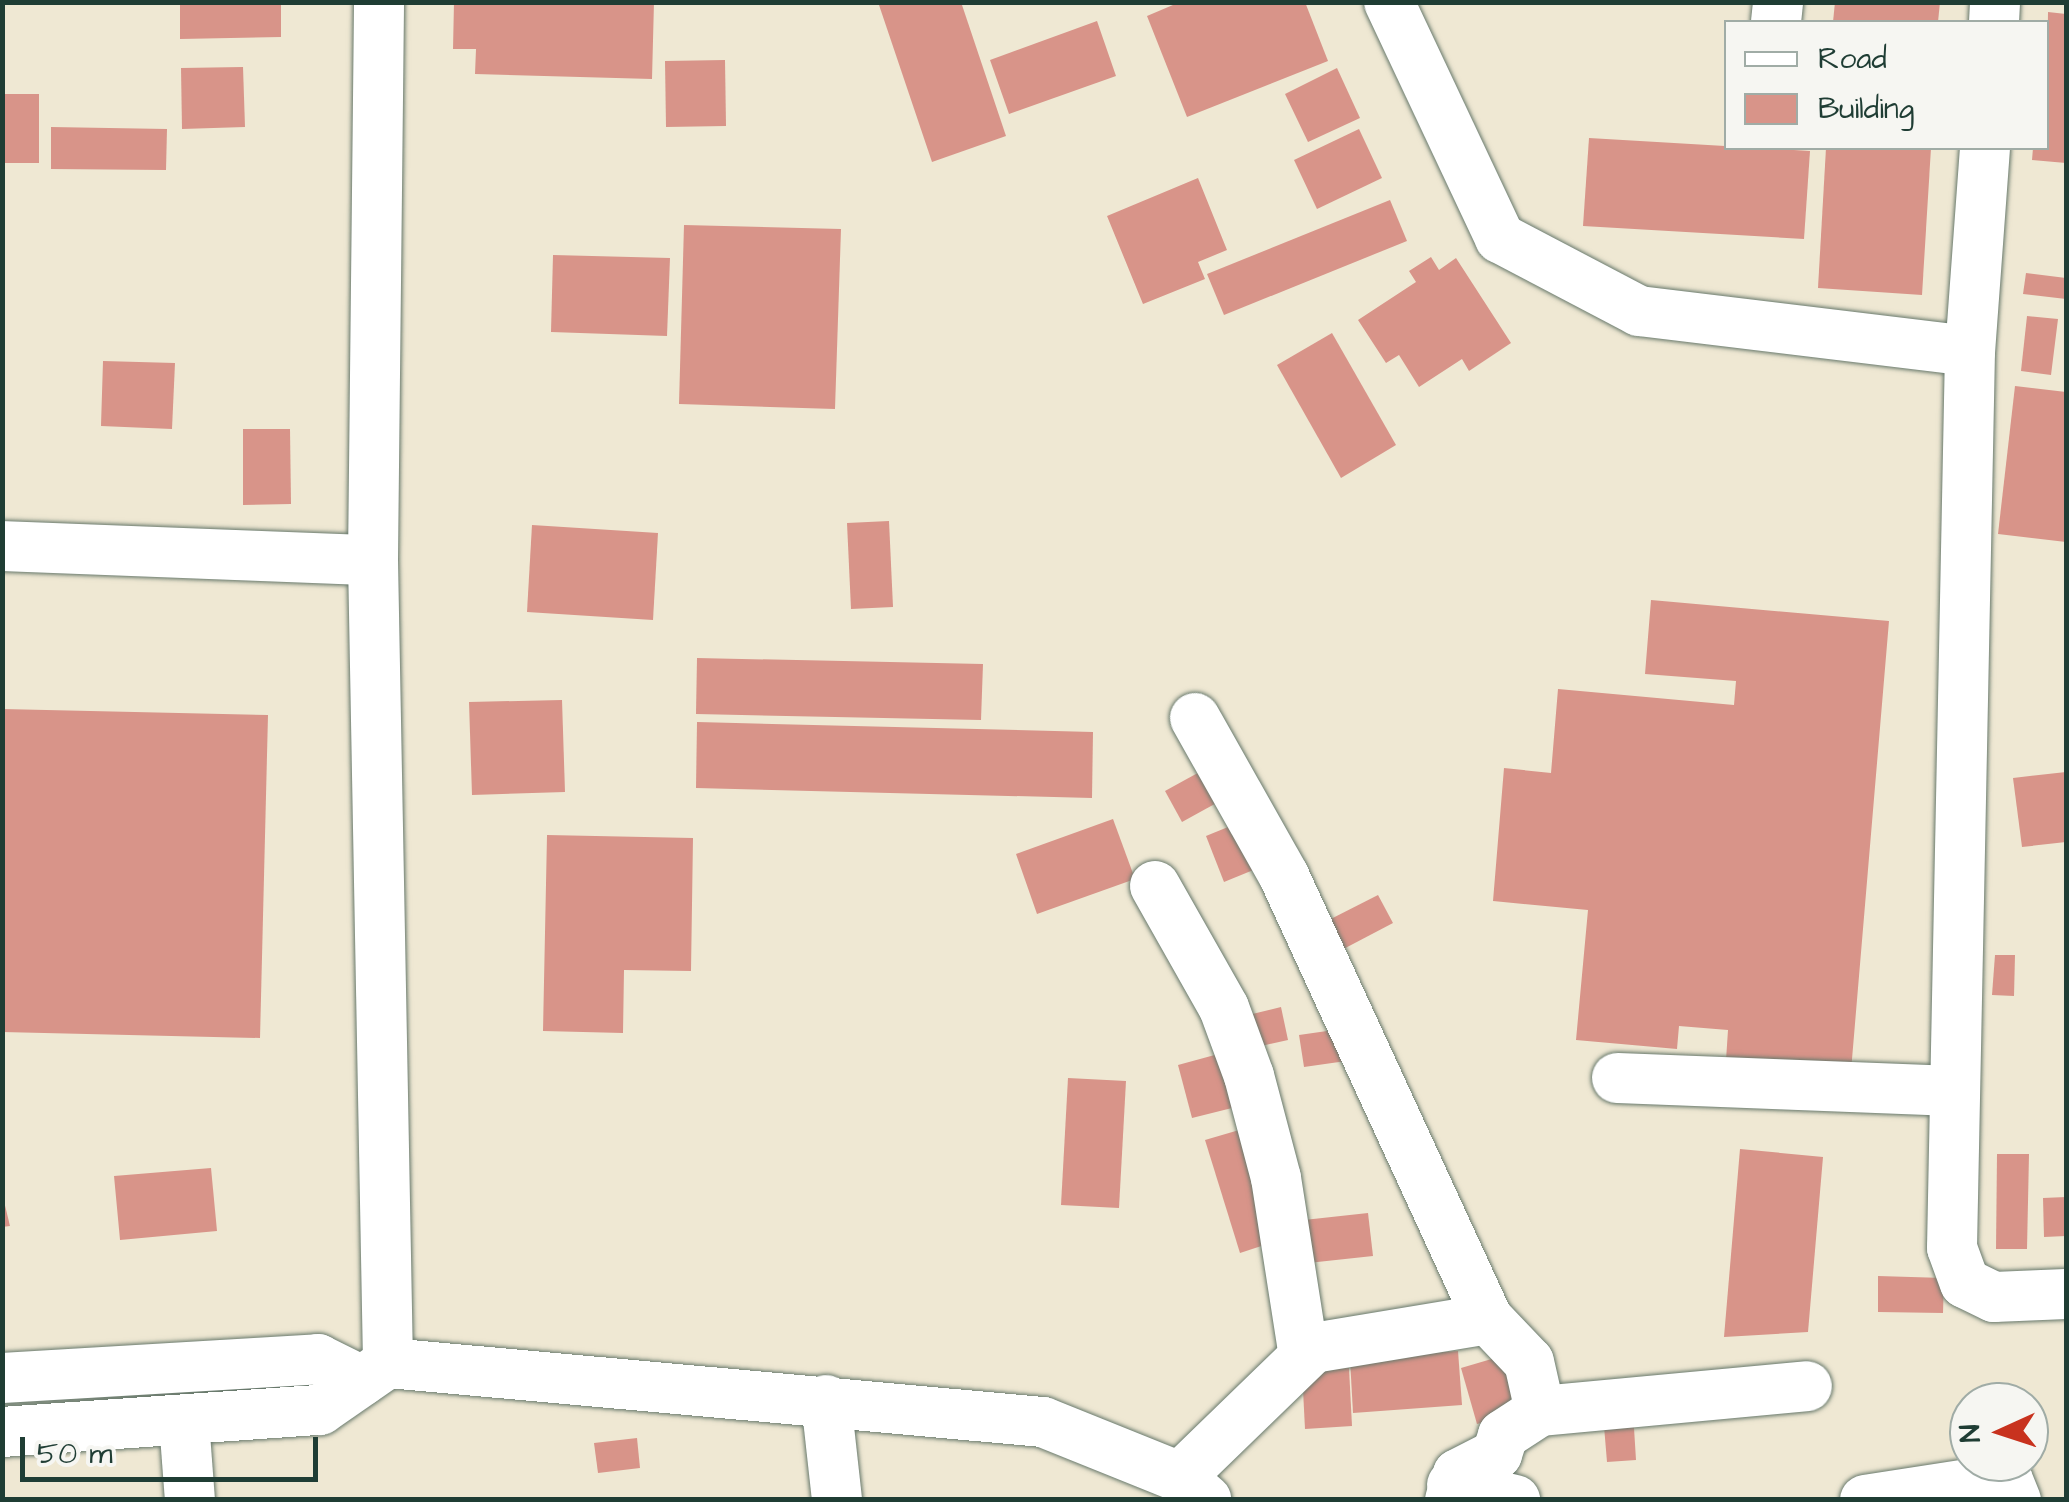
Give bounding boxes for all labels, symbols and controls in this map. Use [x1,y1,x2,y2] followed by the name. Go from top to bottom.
[1724,20,2049,150] legend
[1818,38,1887,80] text: Road
[1818,88,1914,130] text: Building
[1949,1382,2049,1482] north arrow
[25,1417,322,1479] scale bar
[1951,1424,1990,1443] text: N
[37,1433,113,1475] text: 50 m

